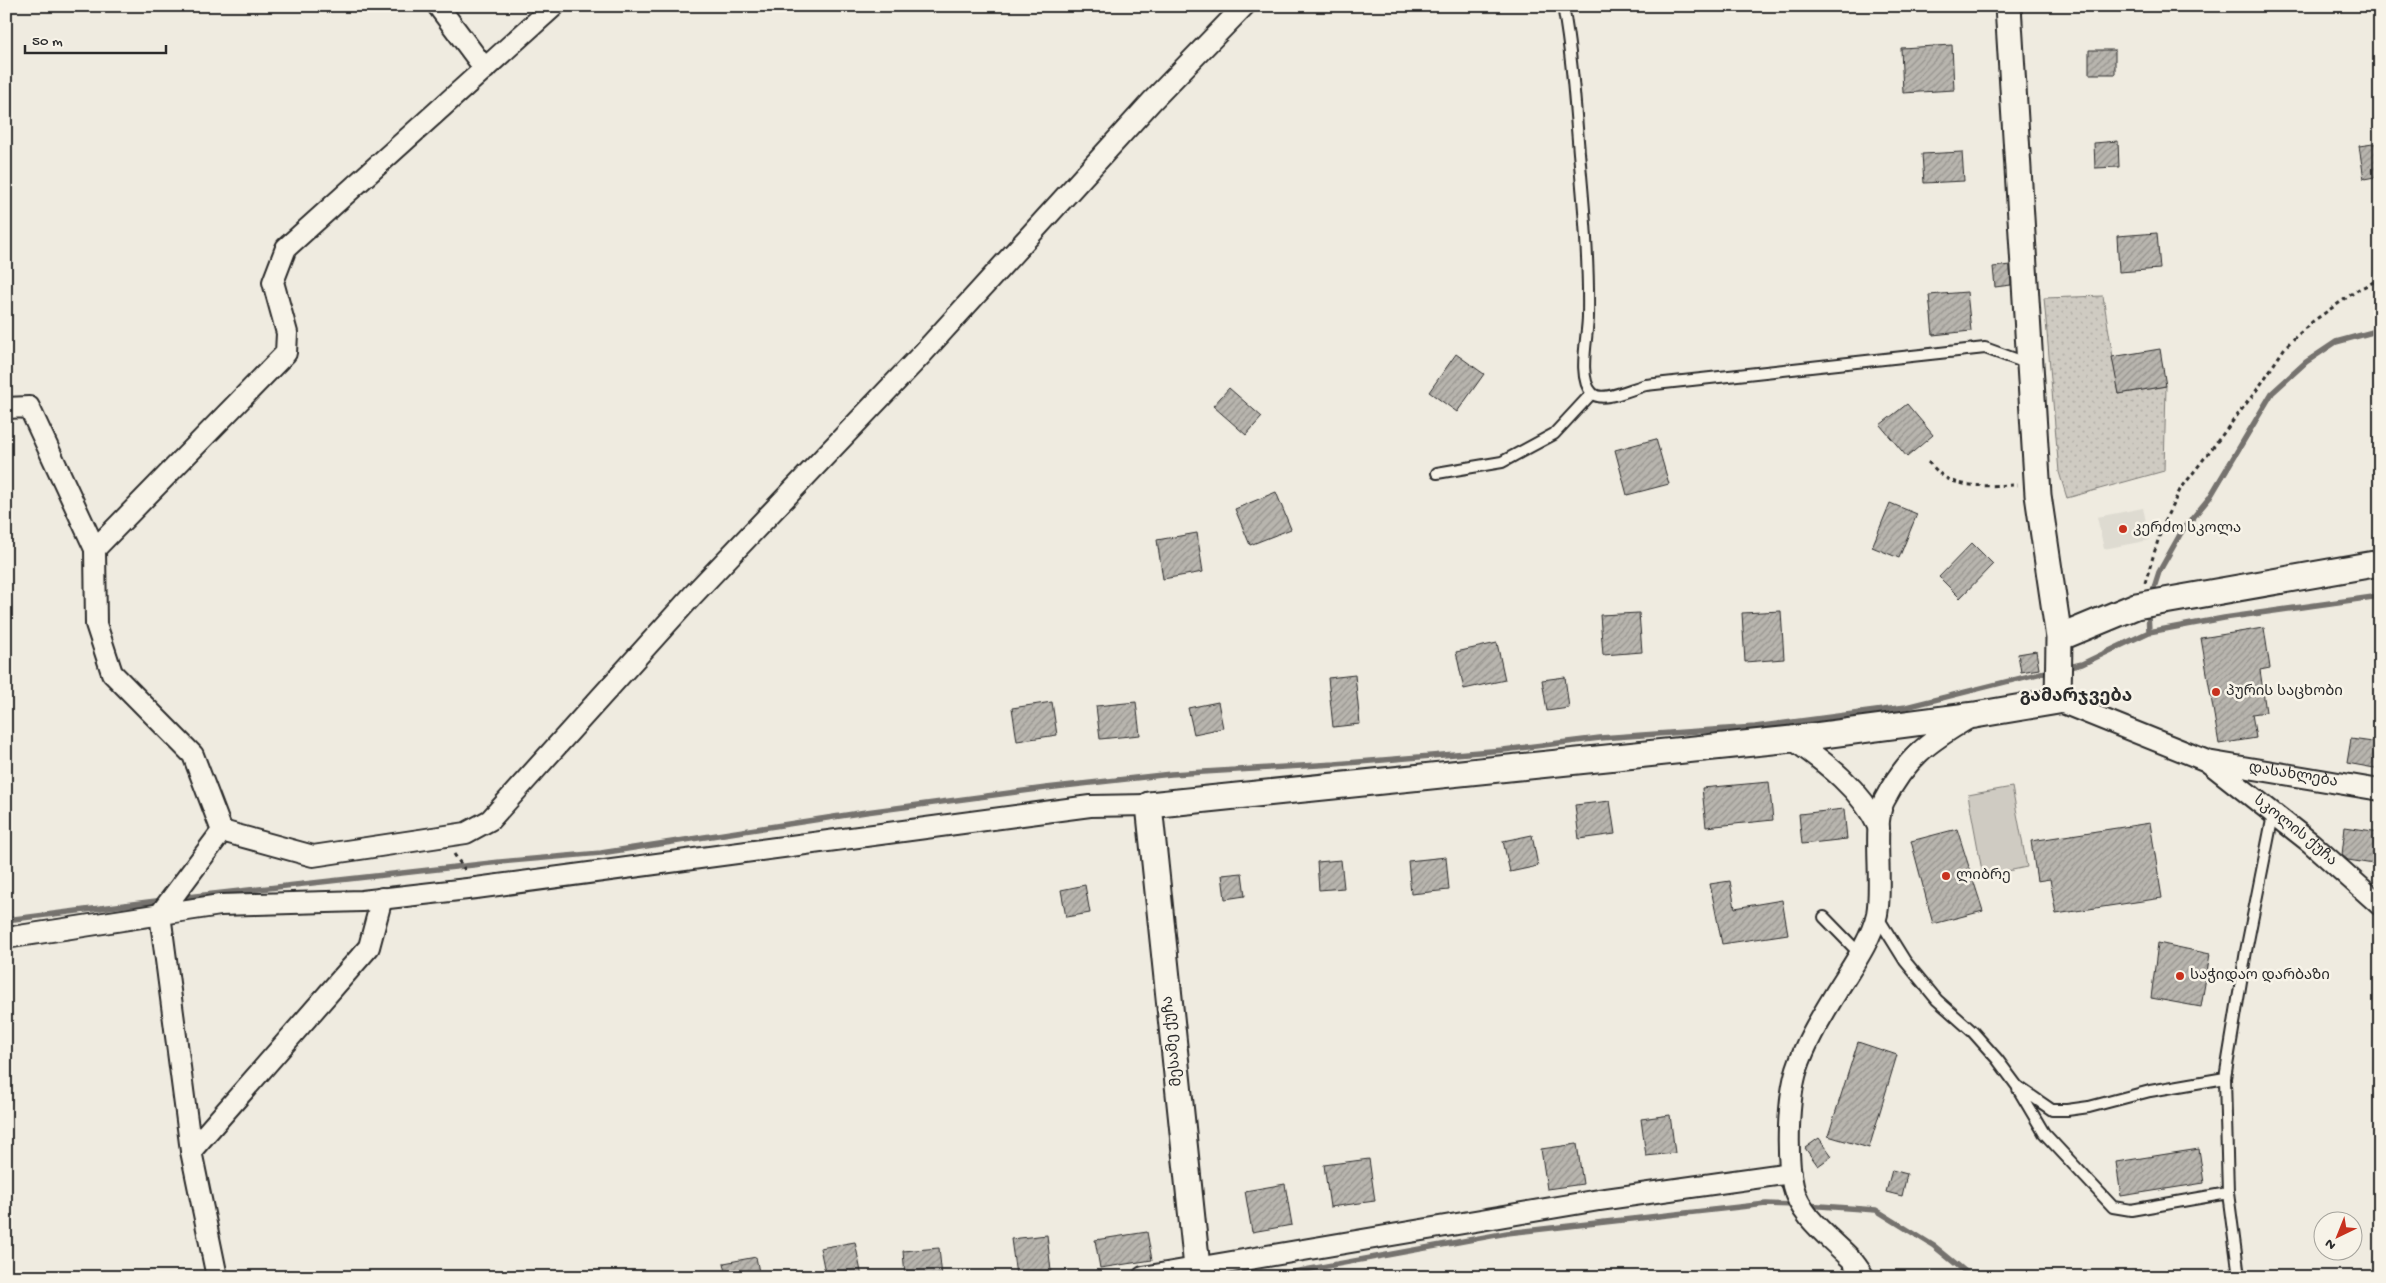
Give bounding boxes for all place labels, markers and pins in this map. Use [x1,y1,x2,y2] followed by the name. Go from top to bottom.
[2133,520,2241,538] place label: კერძო სკოლა
[2117,523,2129,535] marker: კერძო სკოლა
[2226,683,2343,701] place label: პურის საცხობი
[2210,686,2222,698] marker: პურის საცხობი
[1956,867,2011,885] place label: ლიბრე
[1940,870,1952,882] marker: ლიბრე
[2190,967,2330,985] place label: საჭიდაო დარბაზი
[2174,970,2186,982] marker: საჭიდაო დარბაზი

